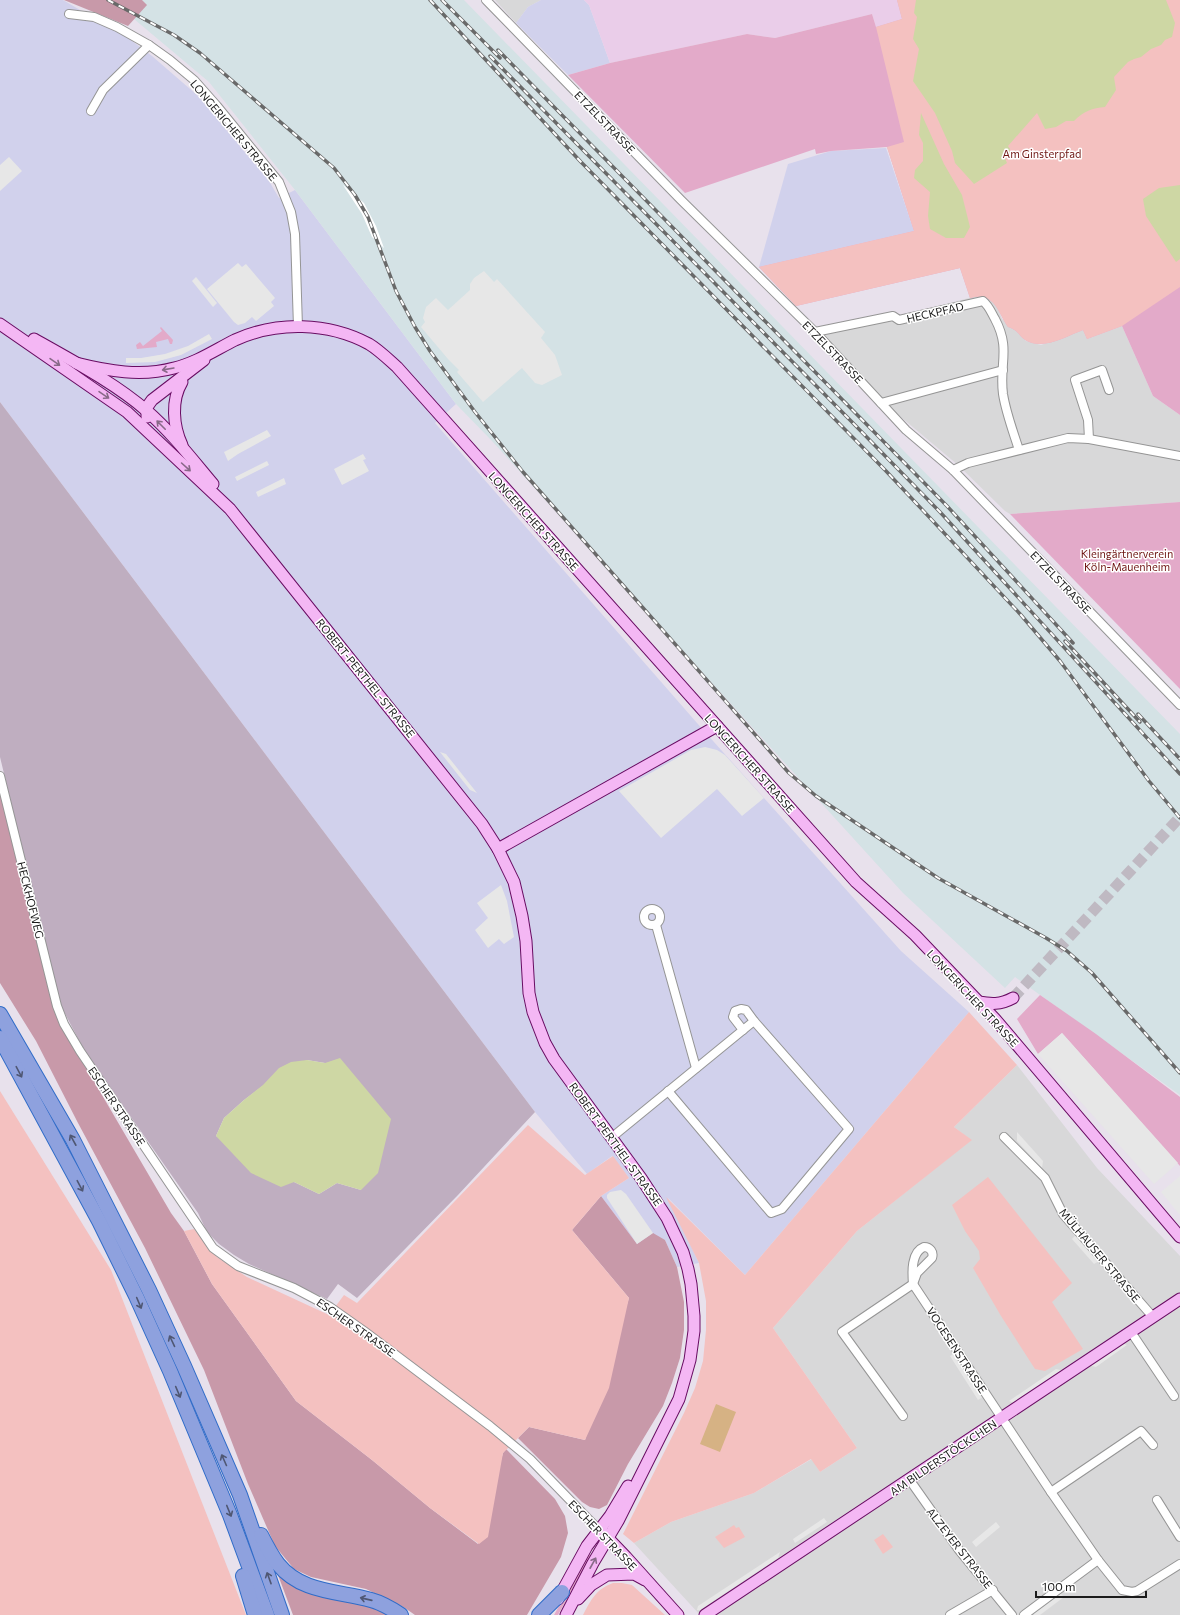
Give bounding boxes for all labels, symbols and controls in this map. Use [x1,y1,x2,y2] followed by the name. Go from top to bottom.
[188,77,280,183] street label: LONGERICHER STRASSE
[572,88,638,156] street label: ETZELSTRASSE
[1003,147,1081,160] park label: Am Ginsterpfad
[905,299,965,325] street label: HECKPFAD
[800,318,866,386] street label: ETZELSTRASSE
[50,358,61,366] one-way arrow
[162,365,175,373] one-way arrow
[99,391,110,400] one-way arrow
[156,420,166,430] one-way arrow
[181,462,191,472] one-way arrow
[486,469,582,573] street label: LONGERICHER STRASSE
[1081,547,1173,573] park label: Kleingärtnerverein Köln-Mauenheim
[1028,548,1094,616] street label: ETZELSTRASSE
[314,616,418,740] street label: ROBERT-PERTHEL-STRASSE
[702,711,798,815] street label: LONGERICHER STRASSE
[15,860,47,940] street label: HECKHOFWEG
[925,947,1021,1049] street label: LONGERICHER STRASSE
[86,1064,148,1148] street label: ESCHER STRASSE
[15,1066,23,1078] one-way arrow
[567,1080,665,1208] street label: ROBERT-PERTHEL-STRASSE
[68,1134,76,1146] one-way arrow
[77,1180,85,1192] one-way arrow
[1057,1205,1144,1305] street label: MÜLHAUSER STRASSE
[314,1295,398,1359] street label: ESCHER STRASSE
[135,1296,143,1308] one-way arrow
[924,1305,990,1395] street label: VOGESENSTRASSE
[168,1335,175,1347] one-way arrow
[175,1385,183,1397] one-way arrow
[887,1416,999,1498] street label: AM BILDERSTÖCKCHEN
[220,1454,227,1466] one-way arrow
[566,1497,640,1573] street label: ESCHER STRASSE
[225,1505,233,1517] one-way arrow
[924,1505,996,1591] street label: ALZEYER STRASSE
[590,1557,597,1569] one-way arrow
[265,1573,273,1585] one-way arrow
[1036,1573,1146,1599] scale bar
[1042,1579,1076,1593] text: 100 m
[360,1595,373,1602] one-way arrow

